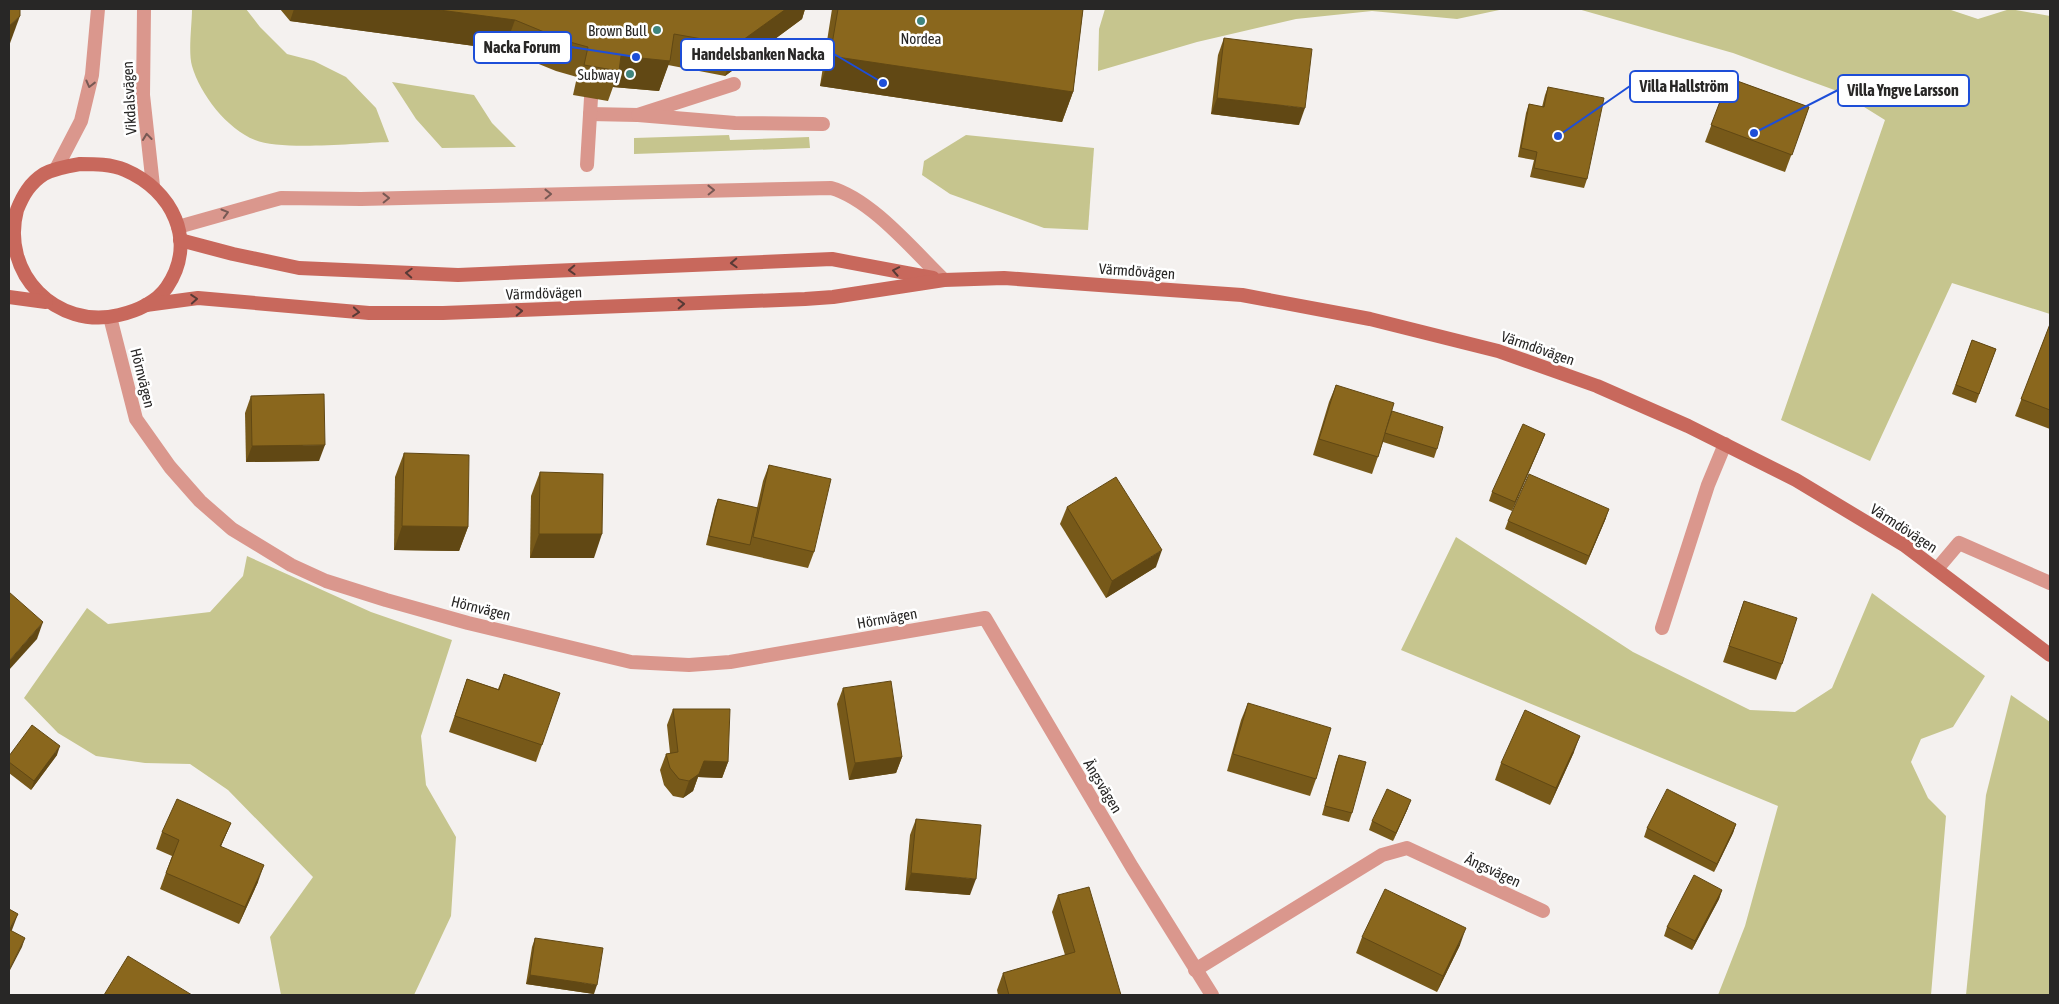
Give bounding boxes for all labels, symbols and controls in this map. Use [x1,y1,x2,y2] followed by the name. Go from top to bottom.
[915,15,927,27] marker: Nordea
[588,22,647,39] place label: Brown Bull
[651,24,663,36] marker: Brown Bull
[900,30,942,47] place label: Nordea
[474,32,571,63] callout: Nacka Forum
[483,38,561,56] text: Nacka Forum
[681,39,834,70] callout: Handelsbanken Nacka
[691,45,825,63] text: Handelsbanken Nacka
[119,61,139,135] street label: Vikdalsvägen
[578,66,620,83] place label: Subway
[624,68,636,80] marker: Subway
[1630,71,1738,102] callout: Villa Hallström
[1838,75,1969,106] callout: Villa Yngve Larsson
[1639,77,1728,95] text: Villa Hallström
[85,79,96,88] one-way arrow
[1846,81,1959,99] text: Villa Yngve Larsson
[142,133,153,141] one-way arrow
[707,185,715,196] one-way arrow
[544,189,552,199] one-way arrow
[382,193,390,203] one-way arrow
[220,208,229,218] one-way arrow
[730,258,738,269] one-way arrow
[1098,260,1176,282] street label: Värmdövägen
[568,265,576,276] one-way arrow
[405,267,413,278] one-way arrow
[891,267,900,277] one-way arrow
[506,283,582,303] street label: Värmdövägen
[191,294,199,305] one-way arrow
[677,299,685,310] one-way arrow
[515,305,523,316] one-way arrow
[353,306,361,317] one-way arrow
[1499,328,1577,368] street label: Värmdövägen
[127,346,159,410] street label: Hörnvägen
[1867,500,1941,556] street label: Värmdövägen
[449,592,513,624] street label: Hörnvägen
[856,604,918,632] street label: Hörnvägen
[1080,756,1126,816] street label: Ängsvägen
[1462,850,1524,890] street label: Ängsvägen

